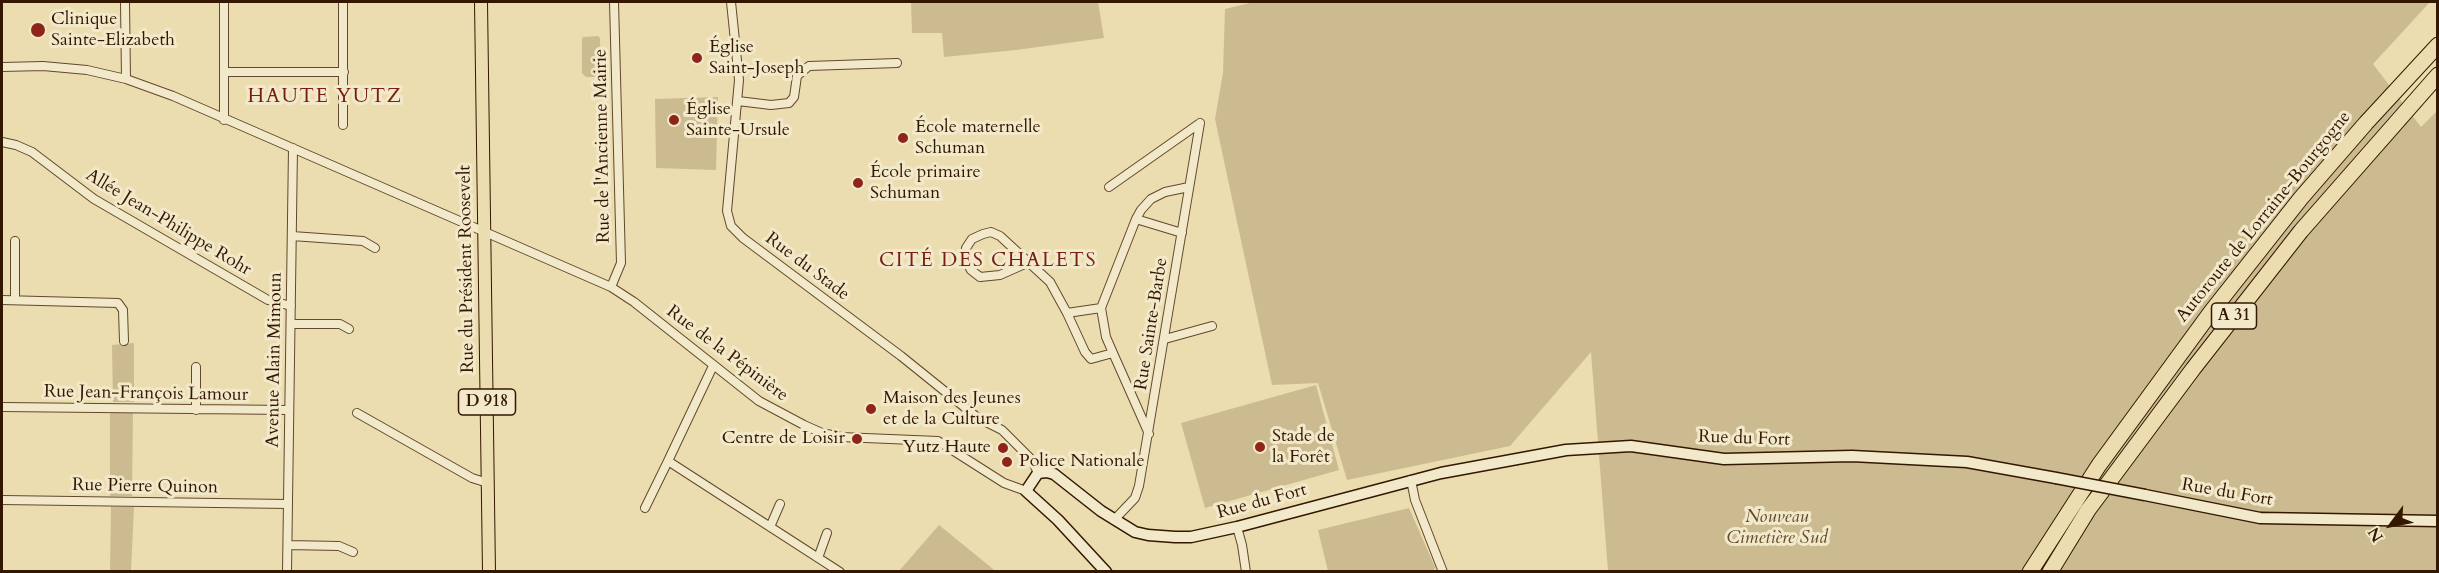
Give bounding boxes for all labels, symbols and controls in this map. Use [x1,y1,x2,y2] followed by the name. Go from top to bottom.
[51,9,175,52] place label: Clinique Sainte-Elizabeth
[29,21,47,39] marker: Clinique Sainte-Elizabeth
[709,37,804,80] place label: Église Saint-Joseph
[591,49,615,243] street label: Rue de l'Ancienne Mairie
[690,51,704,65] marker: Église Saint-Joseph
[248,85,402,109] district label: HAUTE YUTZ
[686,99,790,142] place label: Église Sainte-Ursule
[2172,107,2356,327] street label: Autoroute de Lorraine-Bourgogne
[667,113,681,127] marker: Église Sainte-Ursule
[915,117,1041,160] place label: École maternelle Schuman
[896,131,910,145] marker: École maternelle Schuman
[870,162,981,204] place label: École primaire Schuman
[81,165,255,281] street label: Allée Jean-Philippe Rohr
[454,165,480,373] street label: Rue du Président Roosevelt
[851,176,865,190] marker: École primaire Schuman
[761,228,853,306] street label: Rue du Stade
[879,249,1097,273] district label: CITÉ DES CHALETS
[1131,256,1173,392] street label: Rue Sainte-Barbe
[263,272,287,448] street label: Avenue Alain Mimoun
[662,301,792,407] street label: Rue de la Pépinière
[2212,303,2256,329] road number: A 31
[44,381,248,407] street label: Rue Jean-François Lamour
[883,388,1021,430] place label: Maison des Jeunes et de la Culture
[458,389,516,415] road number: D 918
[864,402,878,416] marker: Maison des Jeunes et de la Culture
[1272,426,1335,468] place label: Stade de la Forêt
[1698,427,1790,451] street label: Rue du Fort
[722,428,845,450] place label: Centre de Loisir
[850,432,864,446] marker: Centre de Loisir
[903,437,991,459] place label: Yutz Haute
[1253,440,1267,454] marker: Stade de la Forêt
[996,441,1010,455] marker: Yutz Haute
[1019,451,1145,473] place label: Police Nationale
[1000,455,1014,469] marker: Police Nationale
[2180,474,2274,512] street label: Rue du Fort
[72,475,218,499] street label: Rue Pierre Quinon
[1215,480,1309,524] street label: Rue du Fort
[2361,495,2421,555] north arrow
[1726,507,1828,550] park label: Nouveau Cimetière Sud
[2363,523,2389,546] text: N

